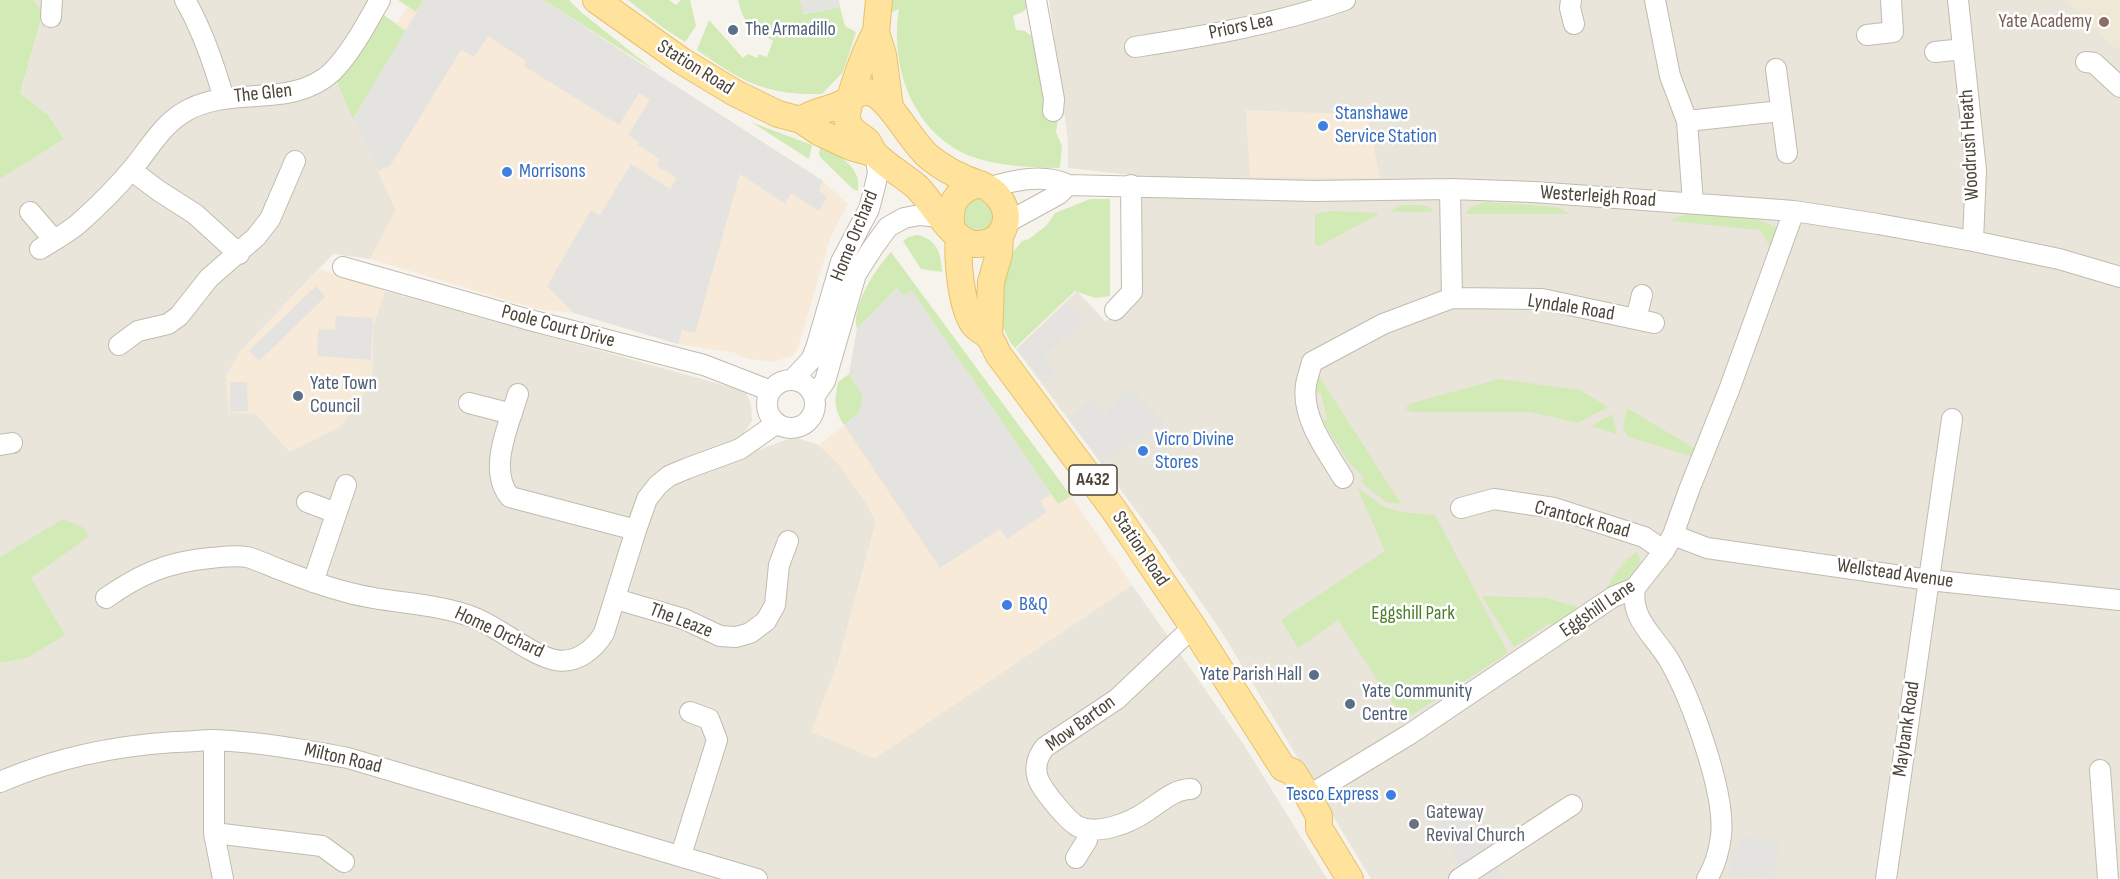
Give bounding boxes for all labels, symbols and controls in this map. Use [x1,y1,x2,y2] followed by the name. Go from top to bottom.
[1207,9,1275,45] street label: Priors Lea
[1999,10,2092,34] place label: Yate Academy
[2097,15,2111,29] marker: Yate Academy
[745,18,836,42] place label: The Armadillo
[726,23,740,37] marker: The Armadillo
[652,35,738,101] street label: Station Road
[233,79,293,109] street label: The Glen
[1955,89,1985,201] street label: Woodrush Heath
[1335,102,1437,149] place label: Stanshawe Service Station
[1316,119,1330,133] marker: Stanshawe Service Station
[519,160,586,184] place label: Morrisons
[500,165,514,179] marker: Morrisons
[1539,181,1657,213] street label: Westerleigh Road
[826,187,884,285] street label: Home Orchard
[1526,289,1616,327] street label: Lyndale Road
[499,300,617,354] street label: Poole Court Drive
[310,372,377,419] place label: Yate Town Council
[291,389,305,403] marker: Yate Town Council
[1155,428,1234,475] place label: Vicro Divine Stores
[1136,444,1150,458] marker: Vicro Divine Stores
[1069,465,1117,495] road number: A432
[1532,496,1632,544] street label: Crantock Road
[1106,507,1174,591] street label: Station Road
[1835,554,1955,594] street label: Wellstead Avenue
[1556,575,1640,643] street label: Eggshill Lane
[1019,593,1048,617] place label: B&Q
[646,598,716,644] street label: The Leaze
[1000,598,1014,612] marker: B&Q
[451,602,547,664] street label: Home Orchard
[1371,602,1455,626] park label: Eggshill Park
[1200,663,1302,687] place label: Yate Parish Hall
[1307,668,1321,682] marker: Yate Parish Hall
[1362,680,1472,727] place label: Yate Community Centre
[1888,680,1926,778] street label: Maybank Road
[1042,691,1120,757] street label: Mow Barton
[1343,697,1357,711] marker: Yate Community Centre
[302,738,384,780] street label: Milton Road
[1286,783,1379,807] place label: Tesco Express
[1384,788,1398,802] marker: Tesco Express
[1426,801,1525,848] place label: Gateway Revival Church
[1407,817,1421,831] marker: Gateway Revival Church

